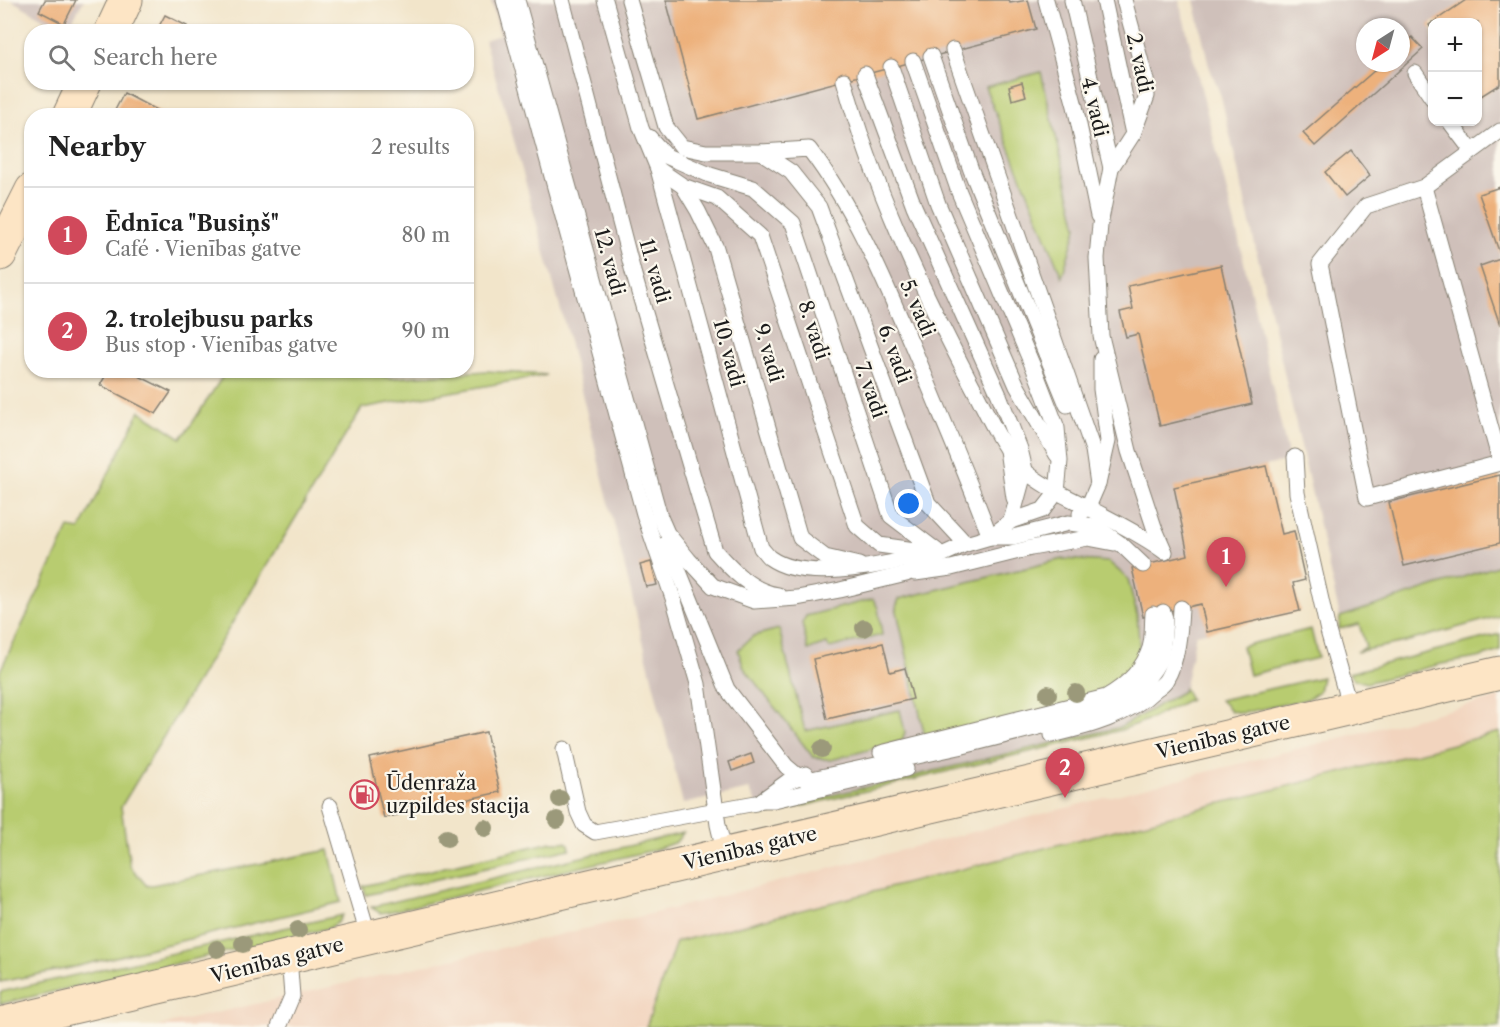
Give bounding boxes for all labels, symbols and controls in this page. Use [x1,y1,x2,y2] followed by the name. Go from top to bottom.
[1356,18,1410,72] north arrow
[1428,18,1482,126] map controls
[1428,18,1482,72] button: +
[24,24,474,90] search box
[1122,31,1158,95] street label: 2. vadi
[45,41,78,74] icon: search
[93,44,218,71] text: Search here
[1428,72,1482,126] button: −
[1076,75,1114,139] street label: 4. vadi
[48,131,146,163] text: Nearby
[371,135,450,159] text: 2 results
[105,210,279,237] text: Ēdnīca "Busiņš"
[63,223,72,247] text: 1
[402,223,450,247] text: 80 m
[589,226,631,298] street label: 12. vadi
[634,236,676,306] street label: 11. vadi
[105,237,301,261] text: Café · Vienības gatve
[895,276,941,340] street label: 5. vadi
[793,297,835,363] street label: 8. vadi
[105,306,313,333] text: 2. trolejbusu parks
[708,316,750,390] street label: 10. vadi
[62,319,73,343] text: 2
[402,319,450,343] text: 90 m
[749,321,789,385] street label: 9. vadi
[873,321,917,387] street label: 6. vadi
[105,333,338,357] text: Bus stop · Vienības gatve
[850,359,892,421] street label: 7. vadi
[894,489,923,518] your location
[1206,538,1246,587] pin: 1
[1153,710,1292,764] street label: Vienības gatve
[1046,748,1084,798] pin: 2
[386,770,530,818] place label: Ūdeņraža uzpildes stacija
[349,778,381,810] fuel station icon: Ūdeņraža uzpildes stacija
[680,821,819,875] street label: Vienības gatve
[207,932,346,988] street label: Vienības gatve

